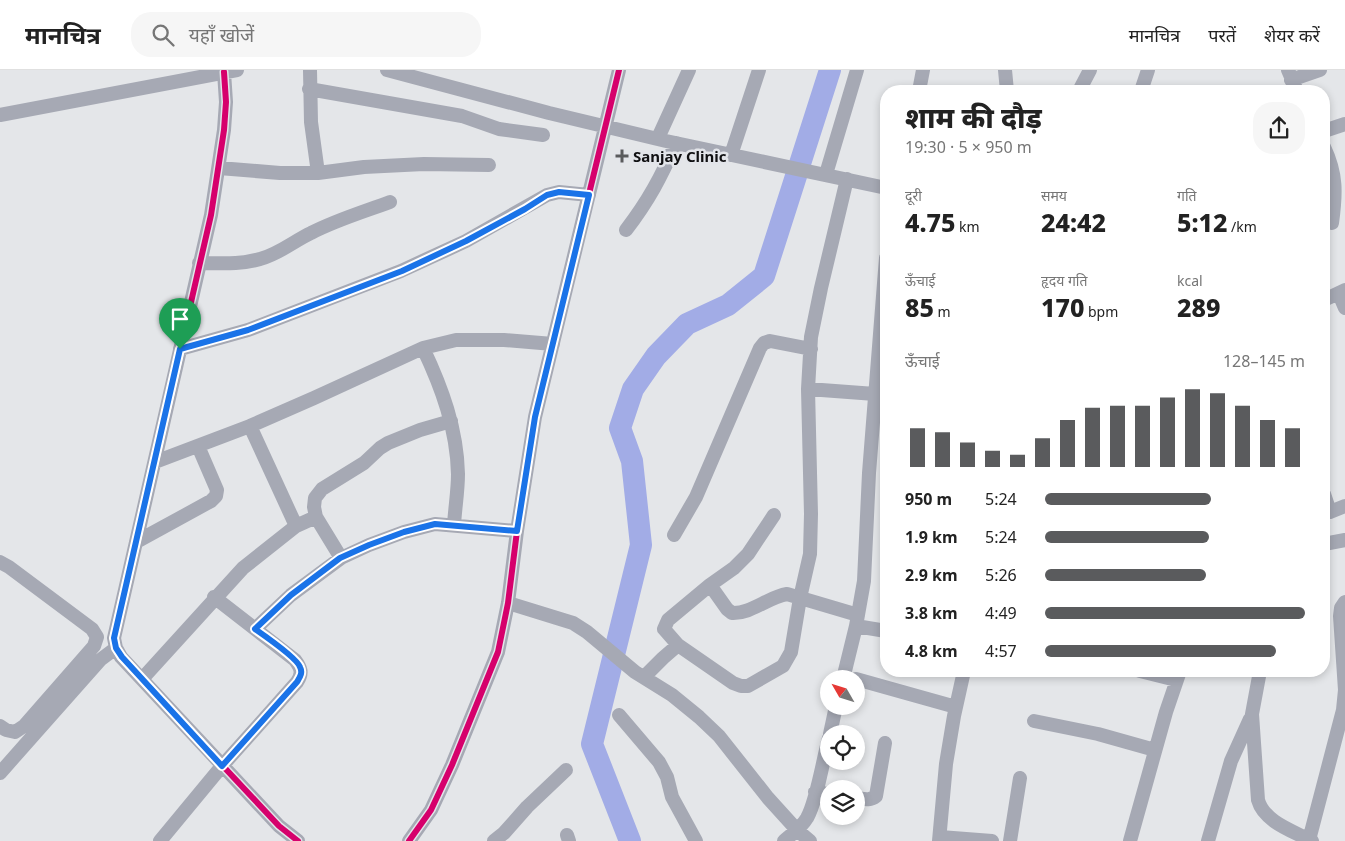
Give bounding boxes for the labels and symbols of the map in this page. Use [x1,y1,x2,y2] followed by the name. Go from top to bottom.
[633,146,727,166] place label: Sanjay Clinic
[615,149,629,163] marker: Sanjay Clinic
[159,298,201,349] pin
[820,670,865,715] north arrow

